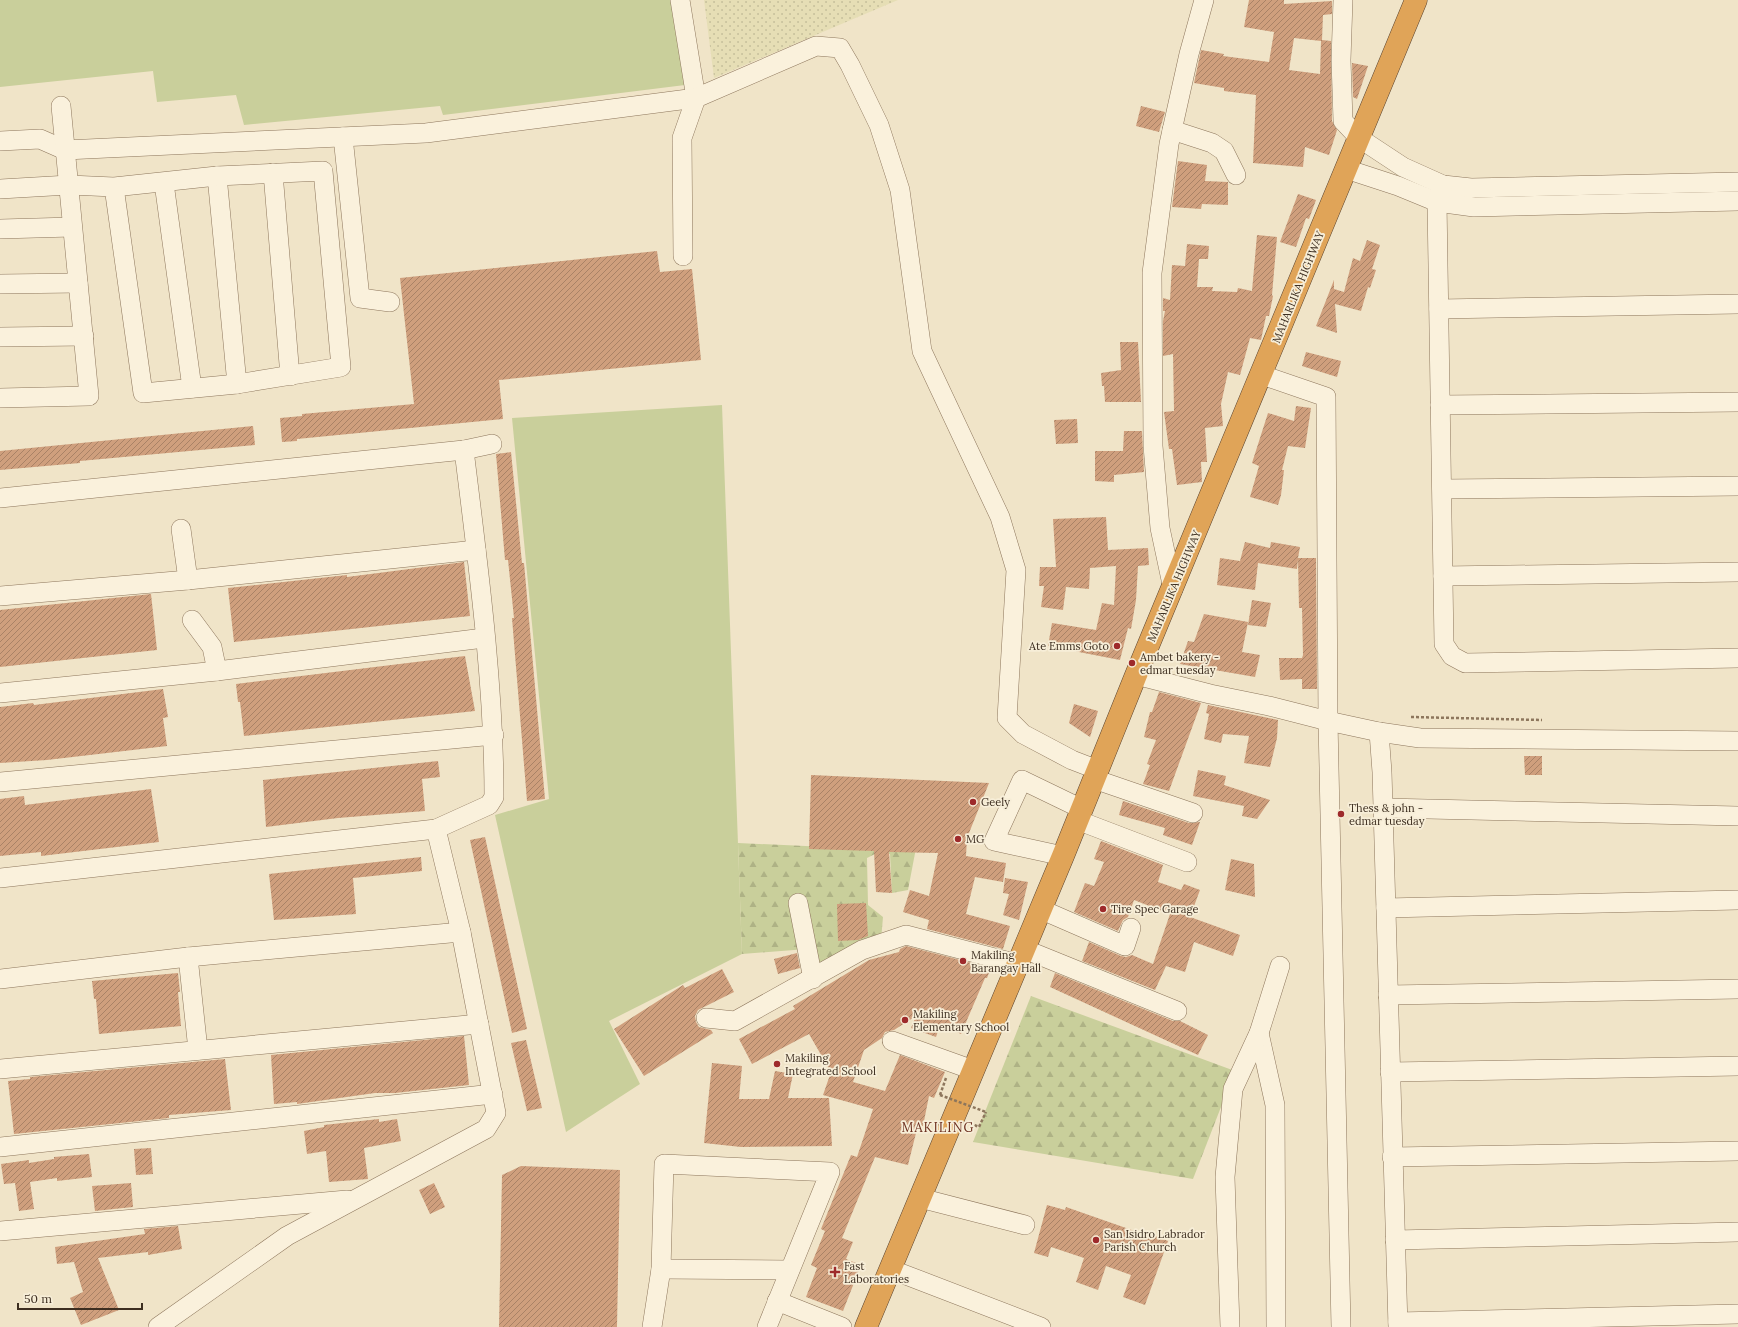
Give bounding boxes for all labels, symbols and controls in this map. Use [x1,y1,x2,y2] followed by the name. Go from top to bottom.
[1269,228,1327,345] street label: MAHARLIKA HIGHWAY
[1144,527,1204,644] street label: MAHARLIKA HIGHWAY
[1028,639,1109,653] place label: Ate Emms Goto
[1112,641,1122,651] marker: Ate Emms Goto
[1139,650,1219,677] place label: Ambet bakery - edmar tuesday
[1127,658,1137,668] marker: Ambet bakery - edmar tuesday
[981,795,1010,809] place label: Geely
[968,797,978,807] marker: Geely
[1349,801,1425,828] place label: Thess & john - edmar tuesday
[1336,809,1346,819] marker: Thess & john - edmar tuesday
[966,832,985,846] place label: MG
[953,834,963,844] marker: MG
[1111,902,1198,916] place label: Tire Spec Garage
[1098,904,1108,914] marker: Tire Spec Garage
[971,948,1041,975] place label: Makiling Barangay Hall
[958,956,968,966] marker: Makiling Barangay Hall
[913,1007,1009,1034] place label: Makiling Elementary School
[900,1015,910,1025] marker: Makiling Elementary School
[785,1051,876,1078] place label: Makiling Integrated School
[772,1059,782,1069] marker: Makiling Integrated School
[902,1119,974,1136] district label: MAKILING
[1104,1227,1205,1254] place label: San Isidro Labrador Parish Church
[1091,1235,1101,1245] marker: San Isidro Labrador Parish Church
[844,1259,909,1286] place label: Fast Laboratories
[829,1266,841,1278] marker: Fast Laboratories
[18,1285,142,1311] scale bar
[24,1291,52,1306] text: 50 m

